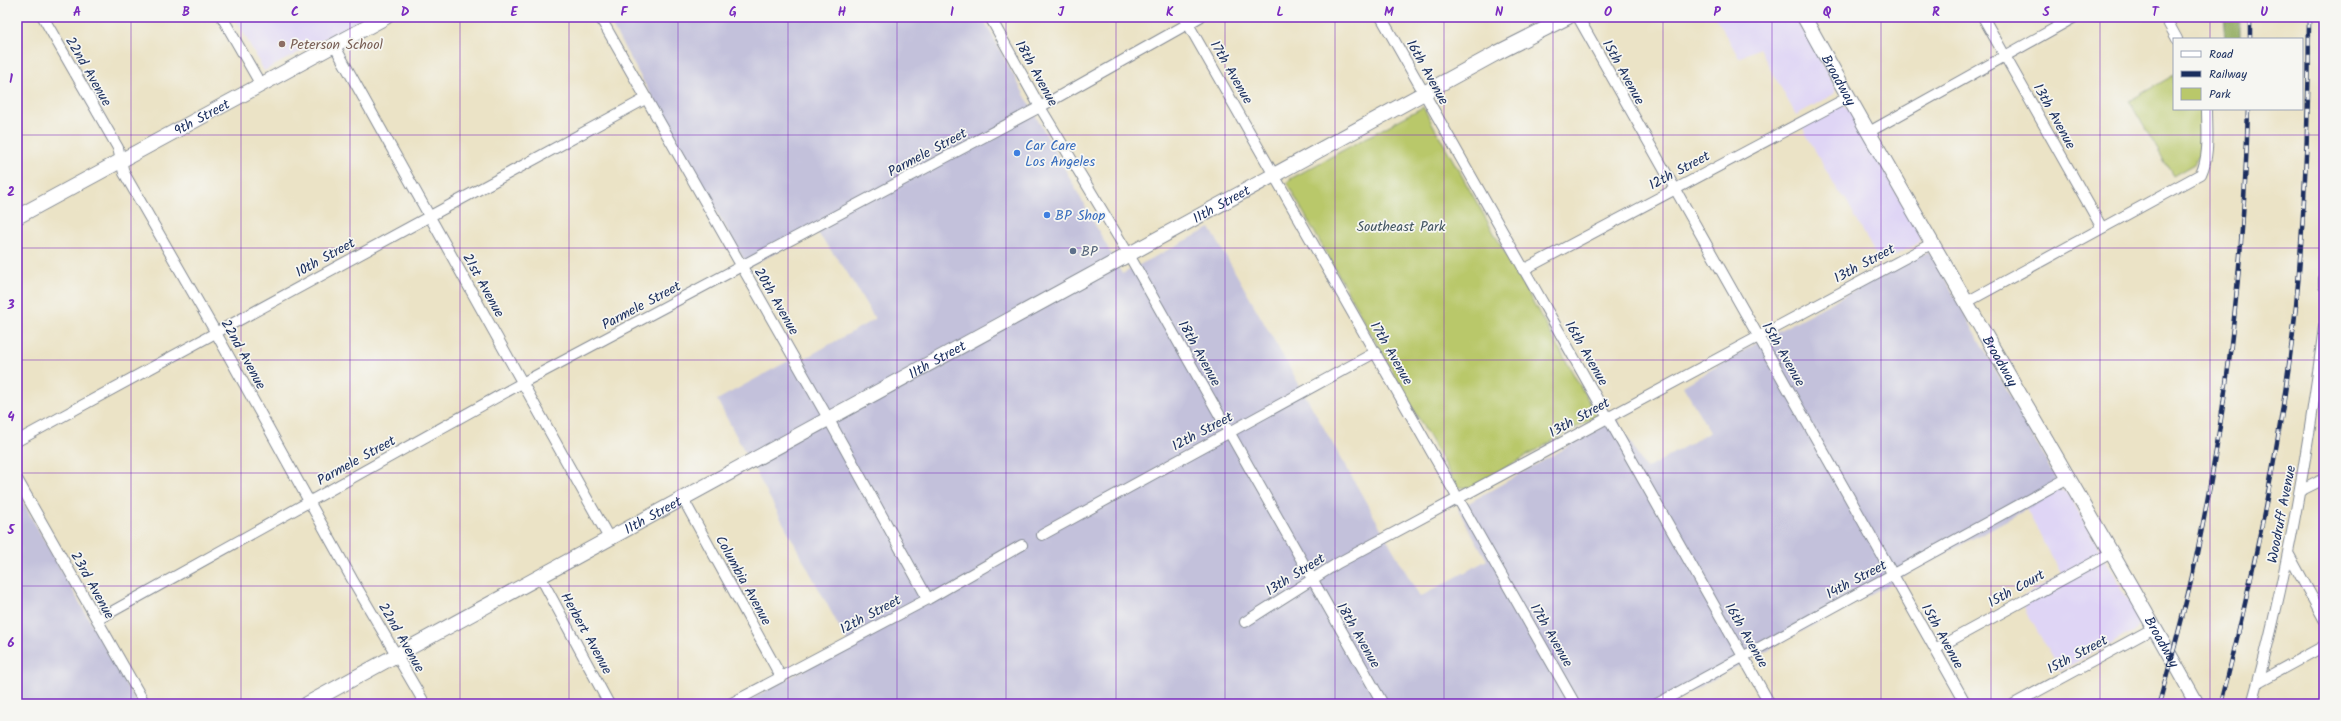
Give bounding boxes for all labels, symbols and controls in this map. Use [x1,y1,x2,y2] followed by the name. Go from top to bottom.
[73,2,81,23] text: A
[182,2,190,23] text: B
[291,2,299,23] text: C
[401,2,410,23] text: D
[510,2,518,23] text: E
[620,2,628,23] text: F
[729,2,737,23] text: G
[838,2,847,23] text: H
[950,2,954,23] text: I
[1058,2,1065,23] text: J
[1166,2,1174,23] text: K
[1276,2,1284,23] text: L
[1384,2,1394,23] text: M
[1495,2,1504,23] text: N
[1604,2,1612,23] text: O
[1713,2,1721,23] text: P
[1823,2,1832,23] text: Q
[1932,2,1940,23] text: R
[2042,2,2050,23] text: S
[2151,2,2160,23] text: T
[2260,2,2268,23] text: U
[59,32,117,111] street label: 22nd Avenue
[290,34,383,56] place label: Peterson School
[1009,36,1064,111] street label: 18th Avenue
[1204,36,1259,109] street label: 17th Avenue
[1400,36,1455,110] street label: 16th Avenue
[1596,36,1650,110] street label: 15th Avenue
[2173,38,2303,110] legend
[277,39,287,49] marker: Peterson School
[2209,45,2234,64] text: Road
[1815,51,1862,111] street label: Broadway
[2209,65,2247,84] text: Railway
[9,69,13,90] text: 1
[2027,80,2082,154] street label: 13th Avenue
[2209,85,2231,104] text: Park
[170,93,235,142] street label: 9th Street
[884,122,972,183] street label: Parmele Street
[1025,135,1095,173] place label: Car Care Los Angeles
[1645,145,1715,196] street label: 12th Street
[1012,148,1022,158] marker: Car Care Los Angeles
[1189,180,1255,230] street label: 11th Street
[7,182,15,203] text: 2
[1055,205,1105,227] place label: BP Shop
[1042,210,1052,220] marker: BP Shop
[1357,216,1446,238] park label: Southeast Park
[292,232,360,283] street label: 10th Street
[1830,238,1899,289] street label: 13th Street
[1081,241,1098,263] place label: BP
[1068,246,1078,256] marker: BP
[456,249,510,322] street label: 21st Avenue
[748,264,805,340] street label: 20th Avenue
[598,275,686,336] street label: Parmele Street
[6,295,15,316] text: 3
[215,315,272,394] street label: 22nd Avenue
[1172,316,1227,391] street label: 18th Avenue
[1364,317,1419,390] street label: 17th Avenue
[1559,317,1614,391] street label: 16th Avenue
[1756,318,1811,392] street label: 15th Avenue
[1976,332,2023,392] street label: Broadway
[905,335,971,385] street label: 11th Street
[1545,392,1614,444] street label: 13th Street
[1168,406,1238,457] street label: 12th Street
[7,407,15,428] text: 4
[313,430,400,492] street label: Parmele Street
[2262,463,2302,565] street label: Woodruff Avenue
[620,491,687,541] street label: 11th Street
[7,520,16,541] text: 5
[709,531,777,630] street label: Columbia Avenue
[64,548,120,624] street label: 23rd Avenue
[1262,548,1330,602] street label: 13th Street
[1822,554,1891,605] street label: 14th Street
[1984,564,2049,614] street label: 15th Court
[554,588,618,679] street label: Herbert Avenue
[836,589,906,640] street label: 12th Street
[372,598,430,677] street label: 22nd Avenue
[1330,599,1386,673] street label: 18th Avenue
[1524,599,1579,672] street label: 17th Avenue
[1719,599,1774,673] street label: 16th Avenue
[1915,600,1969,674] street label: 15th Avenue
[2138,612,2185,672] street label: Broadway
[2043,629,2112,680] street label: 15th Street
[7,633,15,654] text: 6

